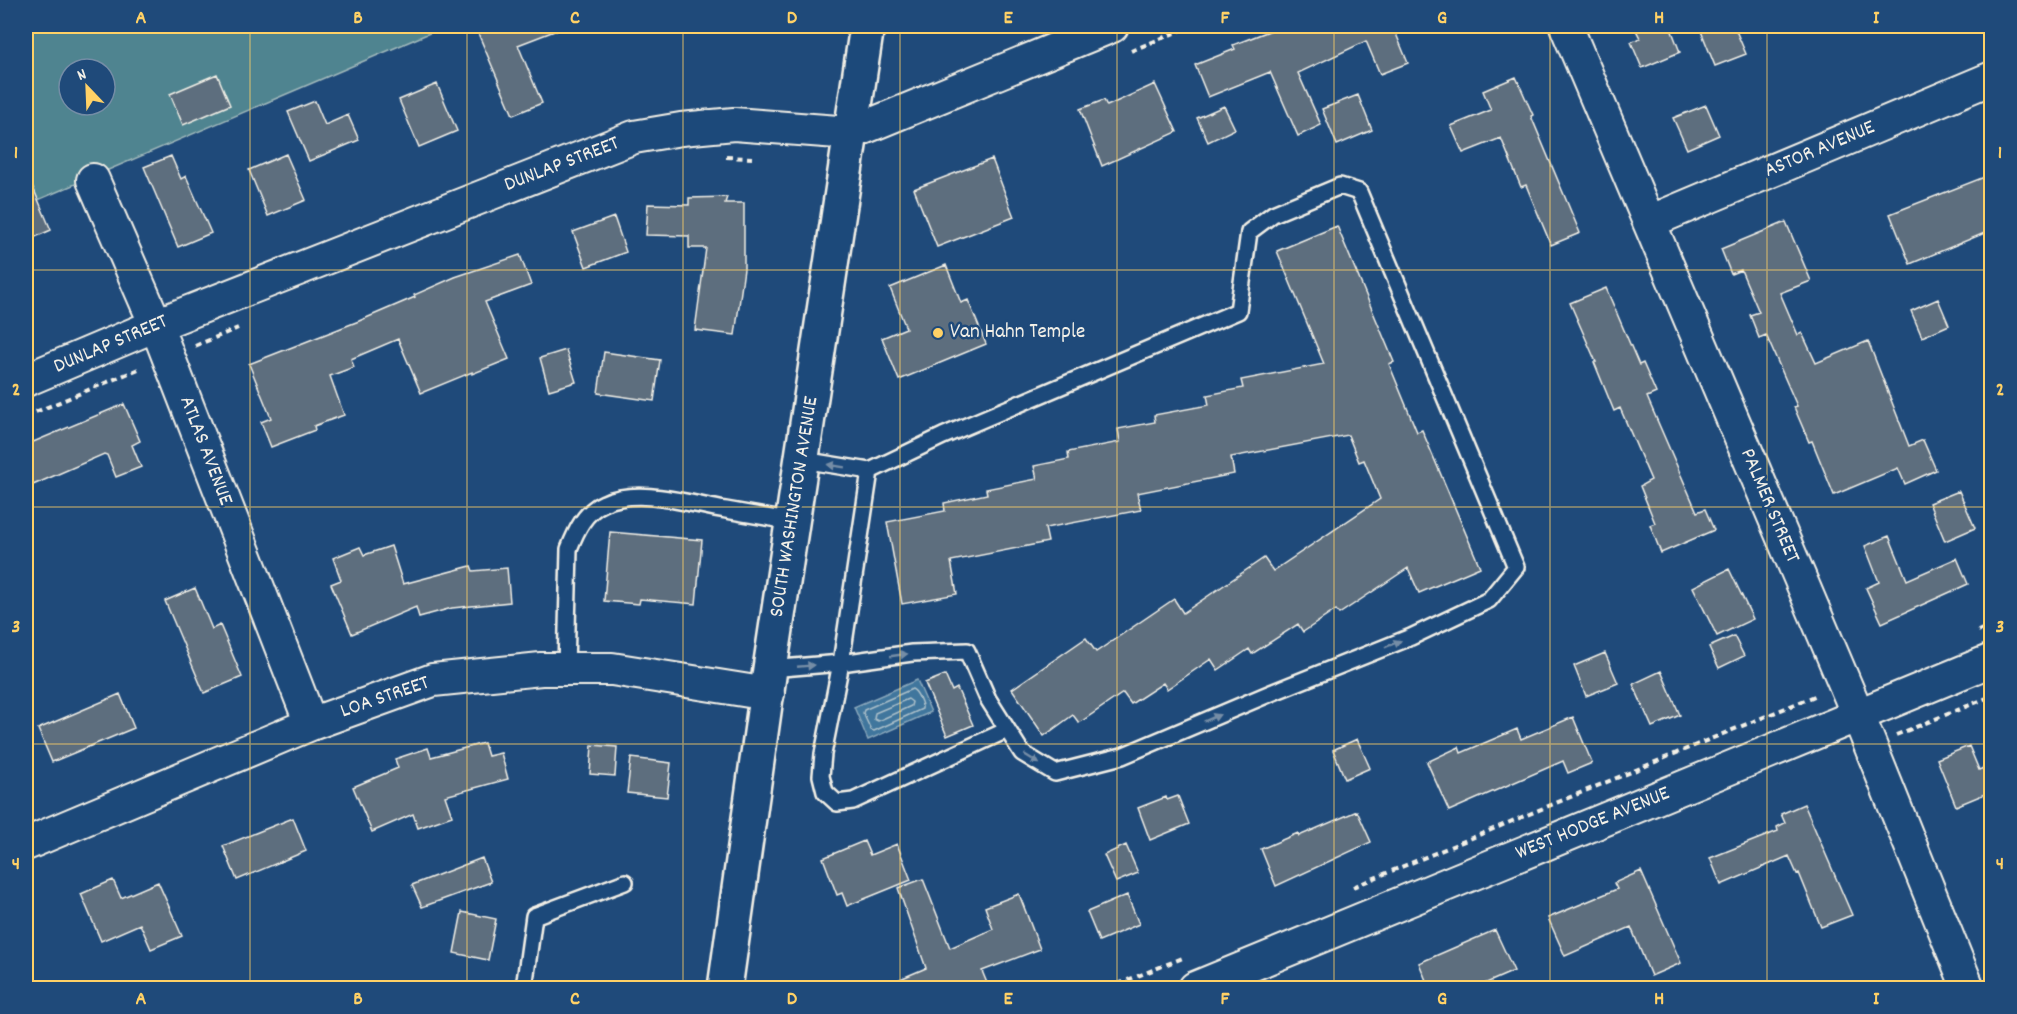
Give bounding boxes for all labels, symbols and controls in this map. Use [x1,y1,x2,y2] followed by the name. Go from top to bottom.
[136,5,147,33] text: A
[353,5,363,33] text: B
[570,5,580,33] text: C
[787,5,798,33] text: D
[1003,5,1013,33] text: E
[1221,5,1231,33] text: F
[1437,5,1447,33] text: G
[1654,5,1664,33] text: H
[1873,5,1880,33] text: I
[57,57,117,117] north arrow
[74,63,90,88] text: N
[1760,113,1880,187] street label: ASTOR AVENUE
[500,129,624,201] street label: DUNLAP STREET
[14,140,18,168] text: 1
[1998,140,2002,168] text: 1
[49,307,173,382] street label: DUNLAP STREET
[950,318,1085,348] place label: Van Hahn Temple
[931,326,945,340] marker: Van Hahn Temple
[12,377,20,405] text: 2
[1996,377,2004,405] text: 2
[170,392,240,511] street label: ATLAS AVENUE
[763,394,827,620] street label: SOUTH WASHINGTON AVENUE
[1731,444,1807,568] street label: PALMER STREET
[827,461,846,470] one-way arrow
[12,614,20,642] text: 3
[1996,614,2004,642] text: 3
[1384,639,1402,648] one-way arrow
[890,650,909,659] one-way arrow
[796,661,815,671] one-way arrow
[336,669,434,727] street label: LOA STREET
[1204,713,1222,723] one-way arrow
[1023,753,1040,764] one-way arrow
[1511,779,1675,869] street label: WEST HODGE AVENUE
[12,851,20,879] text: 4
[1996,851,2004,879] text: 4
[136,986,147,1014] text: A
[353,986,363,1014] text: B
[570,986,580,1014] text: C
[787,986,798,1014] text: D
[1003,986,1013,1014] text: E
[1221,986,1231,1014] text: F
[1437,986,1447,1014] text: G
[1654,986,1664,1014] text: H
[1873,986,1880,1014] text: I

